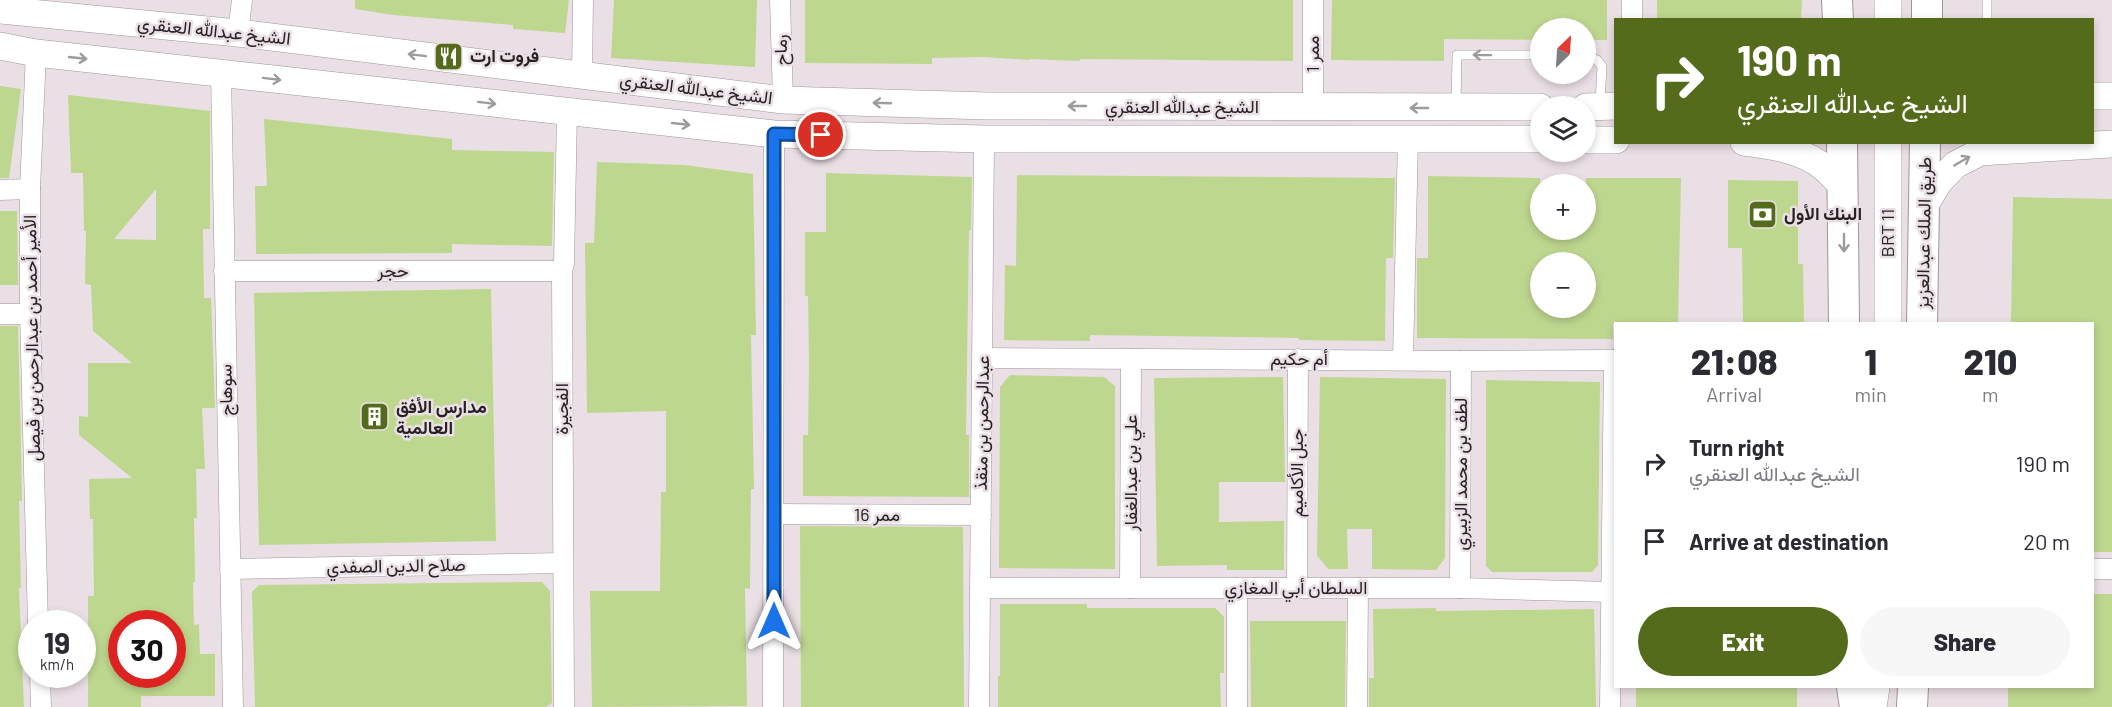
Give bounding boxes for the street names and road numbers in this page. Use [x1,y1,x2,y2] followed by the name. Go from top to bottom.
[136,11,292,54] street label: الشيخ عبدالله العنقري
[768,34,794,66] street label: رماح
[1301,36,1324,72] street label: ممر 1
[618,68,774,113] street label: الشيخ عبدالله العنقري
[1105,95,1259,122] street label: الشيخ عبدالله العنقري
[1911,157,1936,310] street label: طريق الملك عبدالعزيز
[1876,209,1898,257] street label: BRT 11
[18,215,45,461] street label: الأمير أحمد بن عبدالرحمن بن فيصل
[376,259,409,282] street label: حجر
[1270,347,1328,371] street label: أم حكيم
[969,355,994,491] street label: عبدالرحمن بن منقذ
[214,364,238,416] street label: سوهاج
[550,383,573,435] street label: الفجيرة
[1449,398,1476,550] street label: لطف بن محمد الزبيري
[1119,415,1146,532] street label: علي بن عبدالغفار
[1285,429,1309,517] street label: جبل الأكاميم
[854,503,900,526] street label: ممر 16
[326,553,466,582] street label: صلاح الدين الصفدي
[1225,576,1367,603] street label: السلطان أبي المغازي

